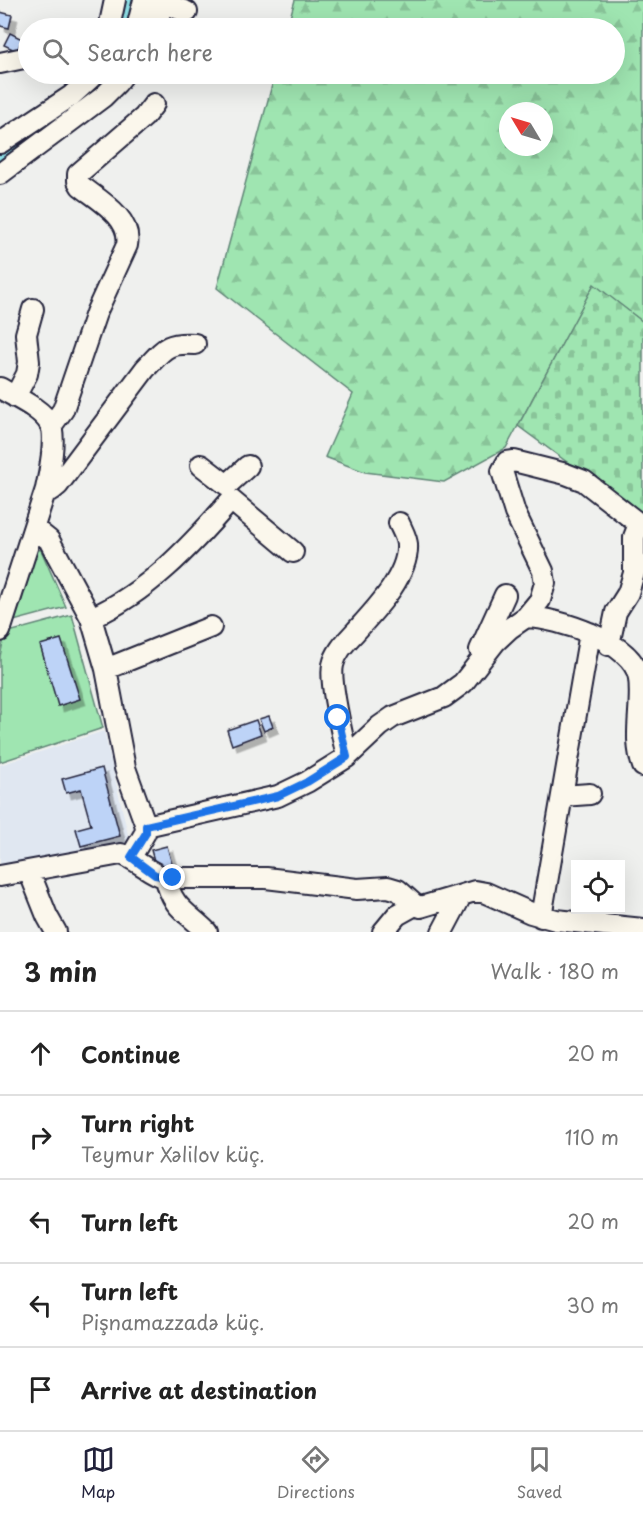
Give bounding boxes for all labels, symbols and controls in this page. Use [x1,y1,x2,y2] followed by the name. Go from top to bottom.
[18,18,625,84] search box
[39,35,72,68] icon: search
[87,35,213,68] text: Search here
[499,102,553,156] north arrow
[324,704,350,730] route start
[571,860,625,914] map controls
[571,860,625,914] button: locate
[159,864,185,890] route end
[24,952,97,991] text: 3 min
[491,956,619,986] text: Walk · 180 m
[24,1037,57,1070] icon: ahead
[81,1037,180,1070] text: Continue
[567,1038,619,1068] text: 20 m
[81,1106,194,1139] text: Turn right
[24,1121,57,1154] icon: right
[565,1122,619,1152] text: 110 m
[81,1139,265,1169] text: Teymur Xəlilov küç.
[24,1205,57,1238] icon: left
[81,1205,178,1238] text: Turn left
[567,1206,619,1236] text: 20 m
[81,1274,178,1307] text: Turn left
[24,1289,57,1322] icon: left
[566,1290,619,1320] text: 30 m
[81,1307,264,1337] text: Pişnamazzadə küç.
[24,1373,57,1406] icon: arrive
[81,1373,317,1406] text: Arrive at destination
[81,1443,115,1503] tab: Map
[277,1443,355,1503] tab: Directions
[517,1443,562,1503] tab: Saved

